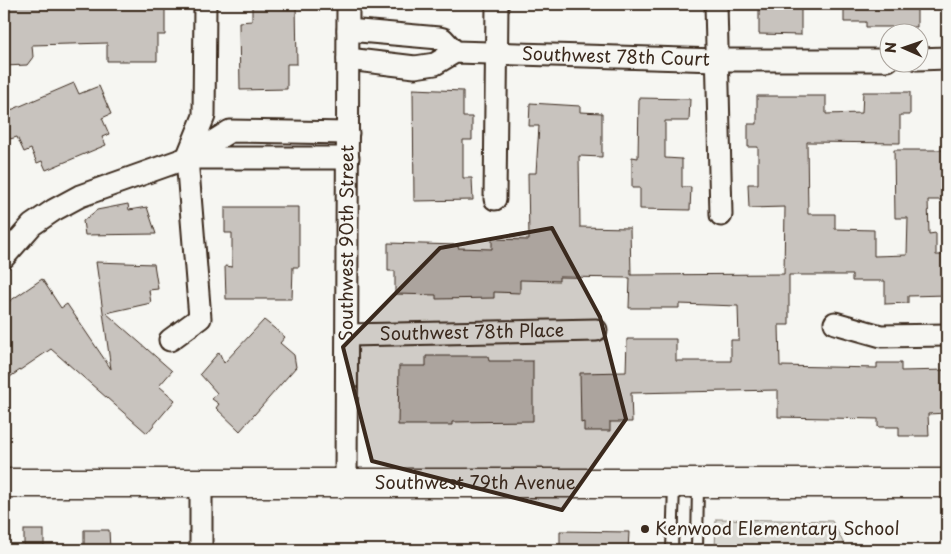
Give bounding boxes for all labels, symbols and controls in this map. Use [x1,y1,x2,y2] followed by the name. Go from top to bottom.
[878,22,928,72] north arrow
[522,39,710,72] street label: Southwest 78th Court
[880,42,901,53] text: N
[332,145,359,341] street label: Southwest 90th Street
[379,316,565,346] street label: Southwest 78th Place
[374,468,576,495] street label: Southwest 79th Avenue
[655,514,900,541] place label: Kenwood Elementary School
[639,523,651,535] marker: Kenwood Elementary School

